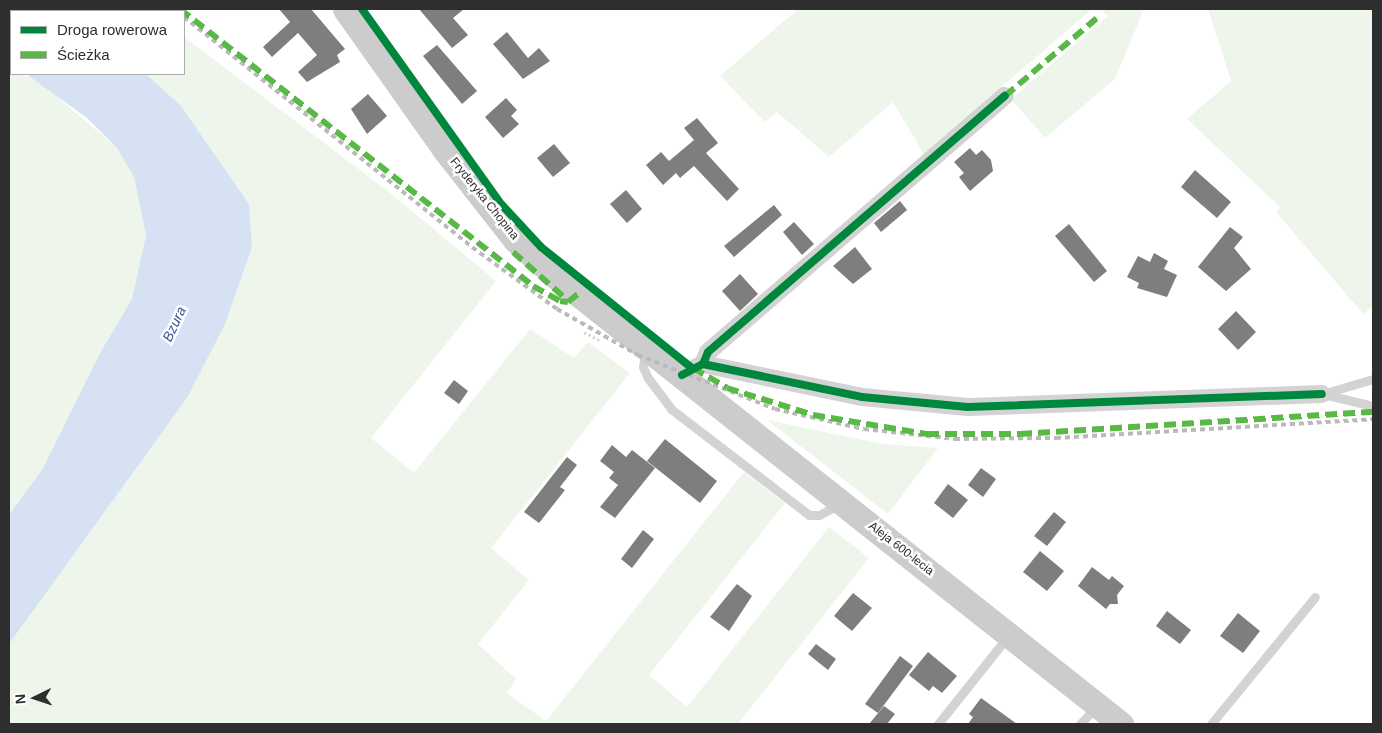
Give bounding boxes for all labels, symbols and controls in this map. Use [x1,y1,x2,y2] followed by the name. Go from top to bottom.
[10,10,185,75] legend
[57,21,167,38] text: Droga rowerowa
[57,46,110,63] text: Ścieżka
[447,155,521,243] street label: Fryderyka Chopina
[159,304,189,344] water label: Bzura
[866,519,936,579] street label: Aleja 600-lecia
[10,673,60,723] north arrow
[12,693,28,705] text: N

